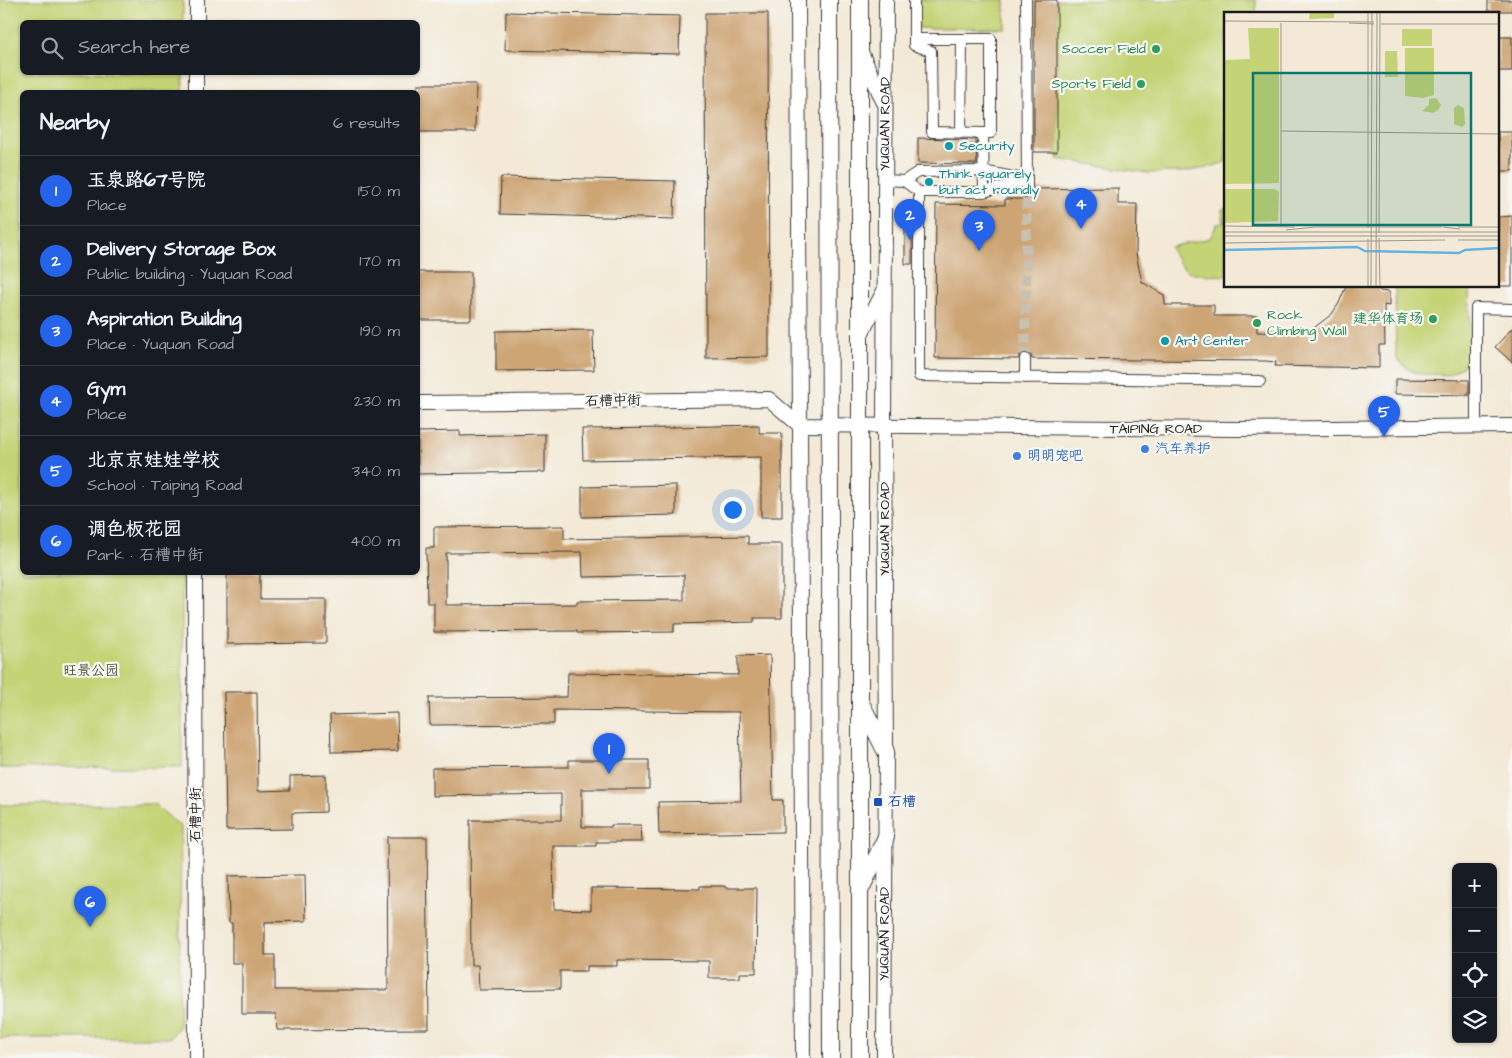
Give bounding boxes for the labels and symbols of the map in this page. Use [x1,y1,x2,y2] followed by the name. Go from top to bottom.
[1224,12,1500,288] inset map
[1062,39,1146,59] place label: Soccer Field
[1150,43,1162,55] marker: Soccer Field
[1052,74,1131,94] place label: Sports Field
[875,77,896,171] street label: YUQUAN ROAD
[1135,78,1147,90] marker: Sports Field
[959,136,1015,156] place label: Security
[943,140,955,152] marker: Security
[939,164,1040,200] place label: Think squarely but act roundly
[923,176,935,188] marker: Think squarely but act roundly
[1065,188,1097,229] pin: 4
[894,199,926,240] pin: 2
[963,210,995,251] pin: 3
[1267,305,1347,341] place label: Rock Climbing Wall
[1353,309,1423,329] place label: 建华体育场
[1427,313,1439,325] marker: 建华体育场
[1251,317,1263,329] marker: Rock Climbing Wall
[1175,331,1249,351] place label: Art Center
[1159,335,1171,347] marker: Art Center
[585,391,641,411] street label: 石槽中街
[1368,396,1400,437] pin: 5
[1110,419,1202,439] street label: TAIPING ROAD
[1155,439,1211,459] place label: 汽车养护
[1139,443,1151,455] marker: 汽车养护
[1027,446,1083,466] place label: 明明宠吧
[1011,450,1023,462] marker: 明明宠吧
[875,482,895,576] street label: YUQUAN ROAD
[720,497,746,523] your location
[63,661,119,681] park label: 旺景公园
[593,733,625,774] pin: 1
[186,787,206,843] street label: 石槽中街
[888,792,916,812] place label: 石槽
[872,796,884,808] marker: 石槽
[74,886,106,927] pin: 6
[875,887,895,981] street label: YUQUAN ROAD

